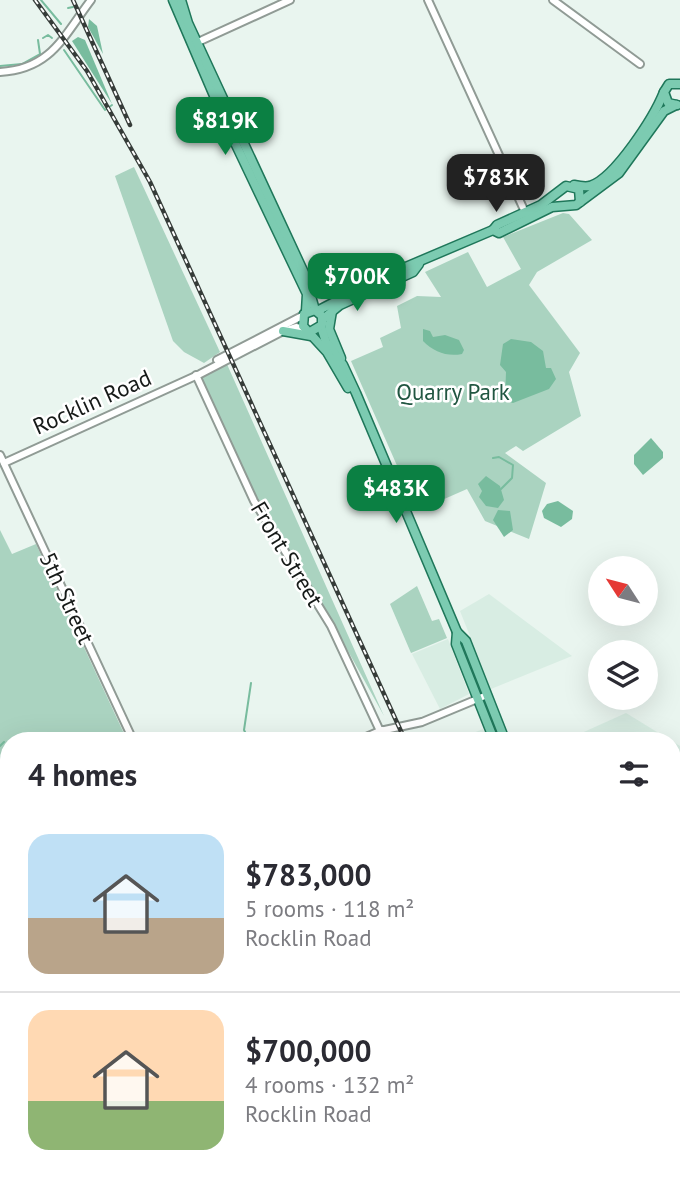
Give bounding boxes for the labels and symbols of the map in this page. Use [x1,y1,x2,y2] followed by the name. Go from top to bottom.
[176,97,274,157] pin: $819K
[447,154,545,214] pin: $783K
[308,254,406,313] pin: $700K
[28,363,156,441] street label: Rocklin Road
[396,377,510,406] park label: Quarry Park
[347,466,445,525] pin: $483K
[245,496,330,612] street label: Front Street
[34,547,101,648] street label: 5th Street
[588,556,658,626] north arrow

